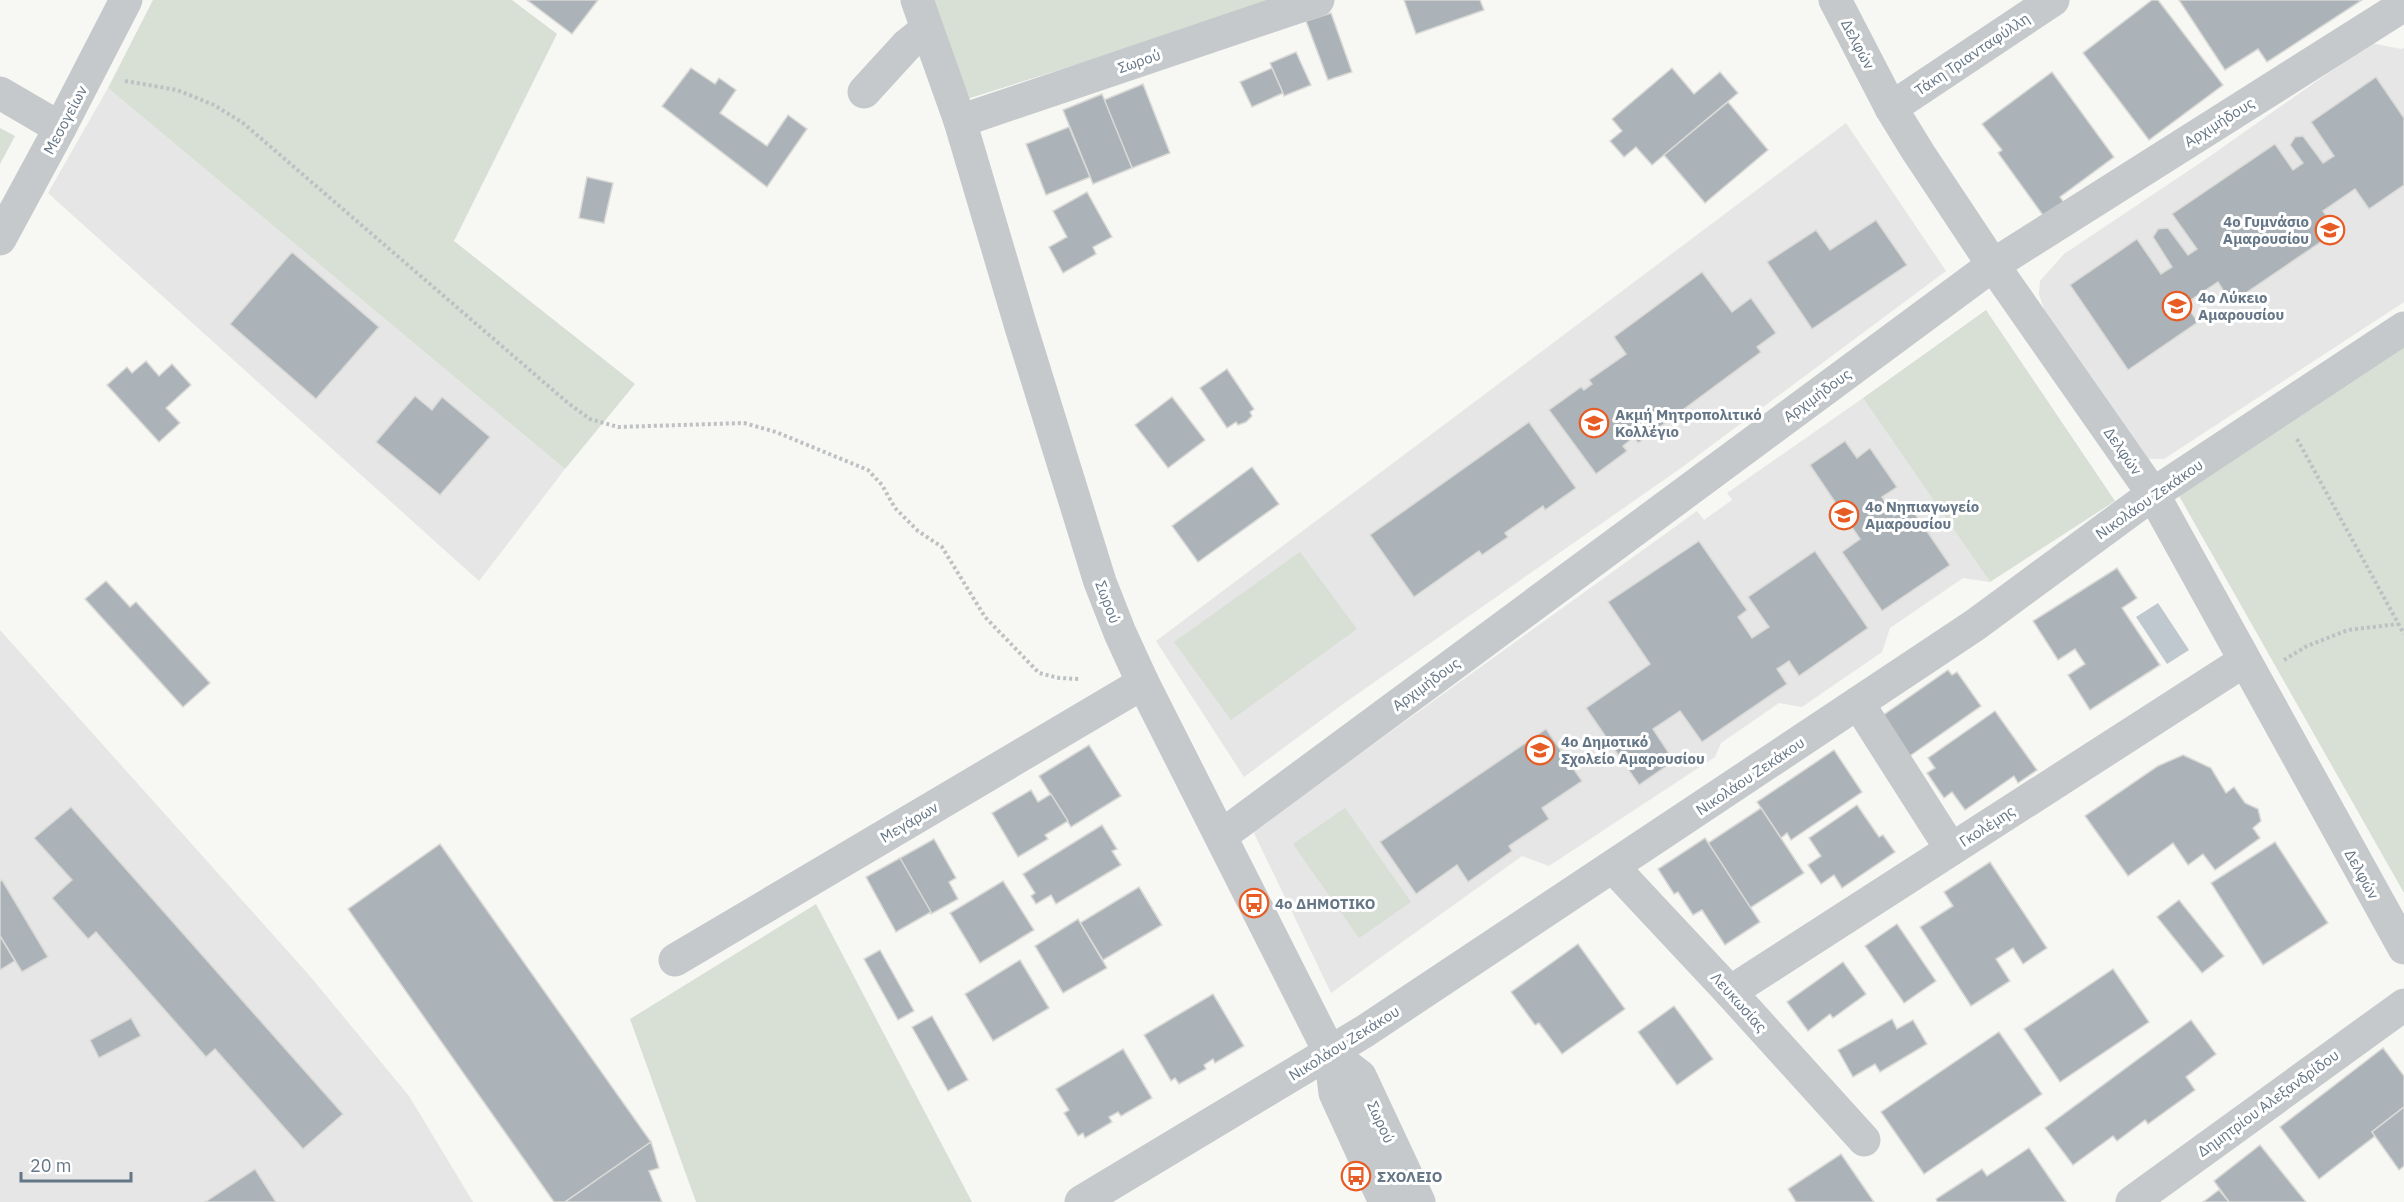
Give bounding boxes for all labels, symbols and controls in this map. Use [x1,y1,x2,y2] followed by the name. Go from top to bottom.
[1911,8,2033,100] street label: Τάκη Τριανταφύλλη
[1837,16,1879,73] street label: Δελφών
[1115,45,1163,77] street label: Σωρού
[39,82,91,158] street label: Μεσογείων
[2180,93,2258,151] street label: Αρχιμήδους
[2223,212,2309,248] place label: 4ο Γυμνάσιο Αμαρουσίου
[2314,214,2346,246] school or university icon: 4ο Γυμνάσιο Αμαρουσίου
[2198,288,2284,324] place label: 4ο Λύκειο Αμαρουσίου
[2161,290,2193,322] school or university icon: 4ο Λύκειο Αμαρουσίου
[1779,364,1855,426] street label: Αρχιμήδους
[1615,405,1762,441] place label: Ακμή Μητροπολιτικό Κολλέγιο
[1578,407,1610,439] school or university icon: Ακμή Μητροπολιτικό Κολλέγιο
[2100,423,2147,479] street label: Δελφών
[2092,455,2206,543] street label: Νικολάου Ζεκάκου
[1865,497,1979,533] place label: 4ο Νηπιαγωγείο Αμαρουσίου
[1828,499,1860,531] school or university icon: 4ο Νηπιαγωγείο Αμαρουσίου
[1091,578,1125,626] street label: Σωρού
[1388,653,1464,715] street label: Αρχιμήδους
[1561,732,1705,768] place label: 4ο Δημοτικό Σχολείο Αμαρουσίου
[1692,733,1808,819] street label: Νικολάου Ζεκάκου
[1524,734,1556,766] school or university icon: 4ο Δημοτικό Σχολείο Αμαρουσίου
[877,797,942,847] street label: Μεγάρων
[1956,801,2018,851] street label: Γκολέμης
[2341,846,2384,903] street label: Δελφών
[1238,887,1270,919] bus stop icon: 4ο ΔΗΜΟΤΙΚΟ
[1275,894,1375,913] place label: 4ο ΔΗΜΟΤΙΚΟ
[1707,968,1771,1036] street label: Λευκωσίας
[1285,1001,1403,1085] street label: Νικολάου Ζεκάκου
[2193,1045,2343,1161] street label: Δημητρίου Αλεξανδρίδου
[1363,1098,1399,1146] street label: Σωρού
[21,1145,130,1183] scale bar
[30,1154,72,1177] text: 20 m
[1340,1160,1372,1192] bus stop icon: ΣΧΟΛΕΙΟ
[1377,1167,1442,1186] place label: ΣΧΟΛΕΙΟ

